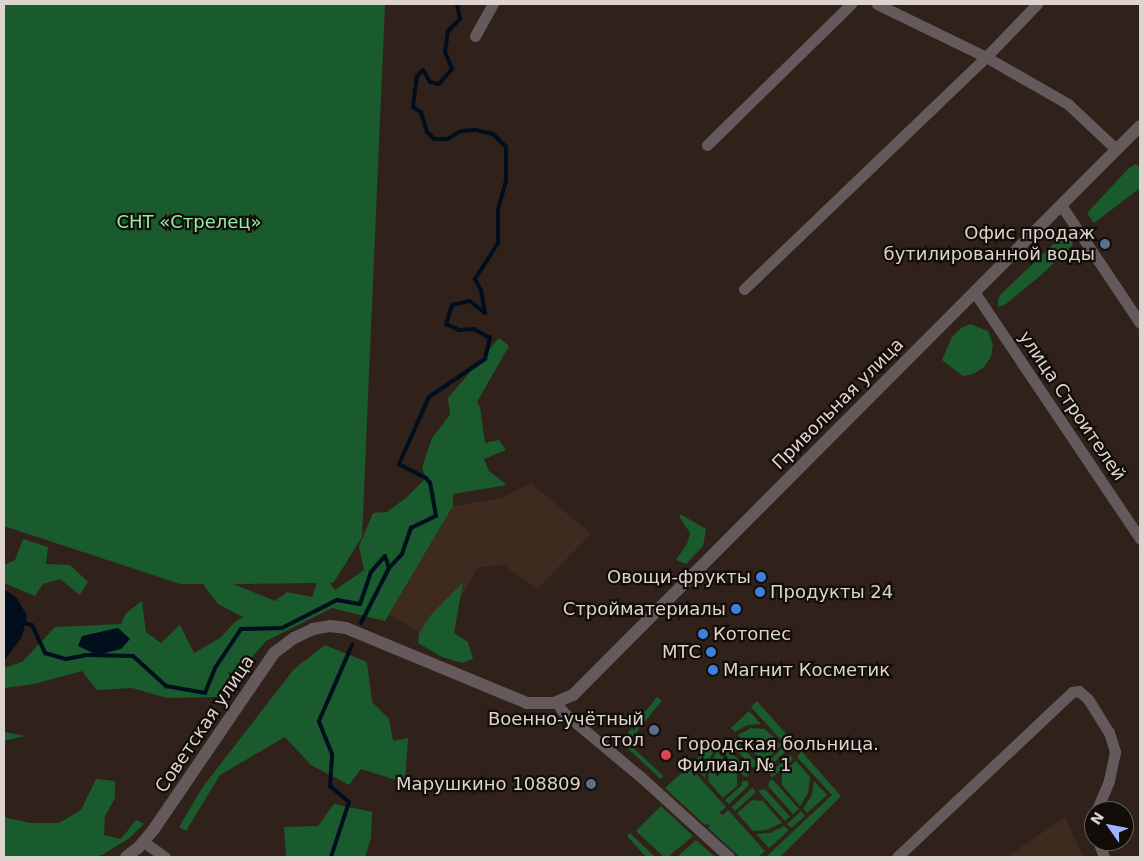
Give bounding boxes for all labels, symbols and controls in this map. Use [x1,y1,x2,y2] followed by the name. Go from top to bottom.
[116,211,262,233] park label: СНТ «Стрелец»
[884,223,1095,266] place label: Офис продаж бутилированной воды
[1099,238,1111,250] marker: Офис продаж бутилированной воды
[1014,327,1130,485] street label: улица Строителей
[768,334,908,474] street label: Привольная улица
[607,566,751,588] place label: Овощи-фрукты
[755,571,767,583] marker: Овощи-фрукты
[770,581,893,603] place label: Продукты 24
[754,586,766,598] marker: Продукты 24
[563,598,726,620] place label: Стройматериалы
[730,603,742,615] marker: Стройматериалы
[713,623,791,645] place label: Котопес
[697,628,709,640] marker: Котопес
[662,641,701,663] place label: МТС
[705,646,717,658] marker: МТС
[151,651,259,797] street label: Советская улица
[723,659,890,681] place label: Магнит Косметик
[707,664,719,676] marker: Магнит Косметик
[488,709,644,752] place label: Военно-учётный стол
[648,724,660,736] marker: Военно-учётный стол
[677,734,879,776] place label: Городская больница. Филиал № 1
[659,748,673,762] marker: Городская больница. Филиал № 1
[396,773,581,795] place label: Марушкино 108809
[585,778,597,790] marker: Марушкино 108809
[1084,801,1134,851] north arrow
[1087,809,1107,828] text: N

